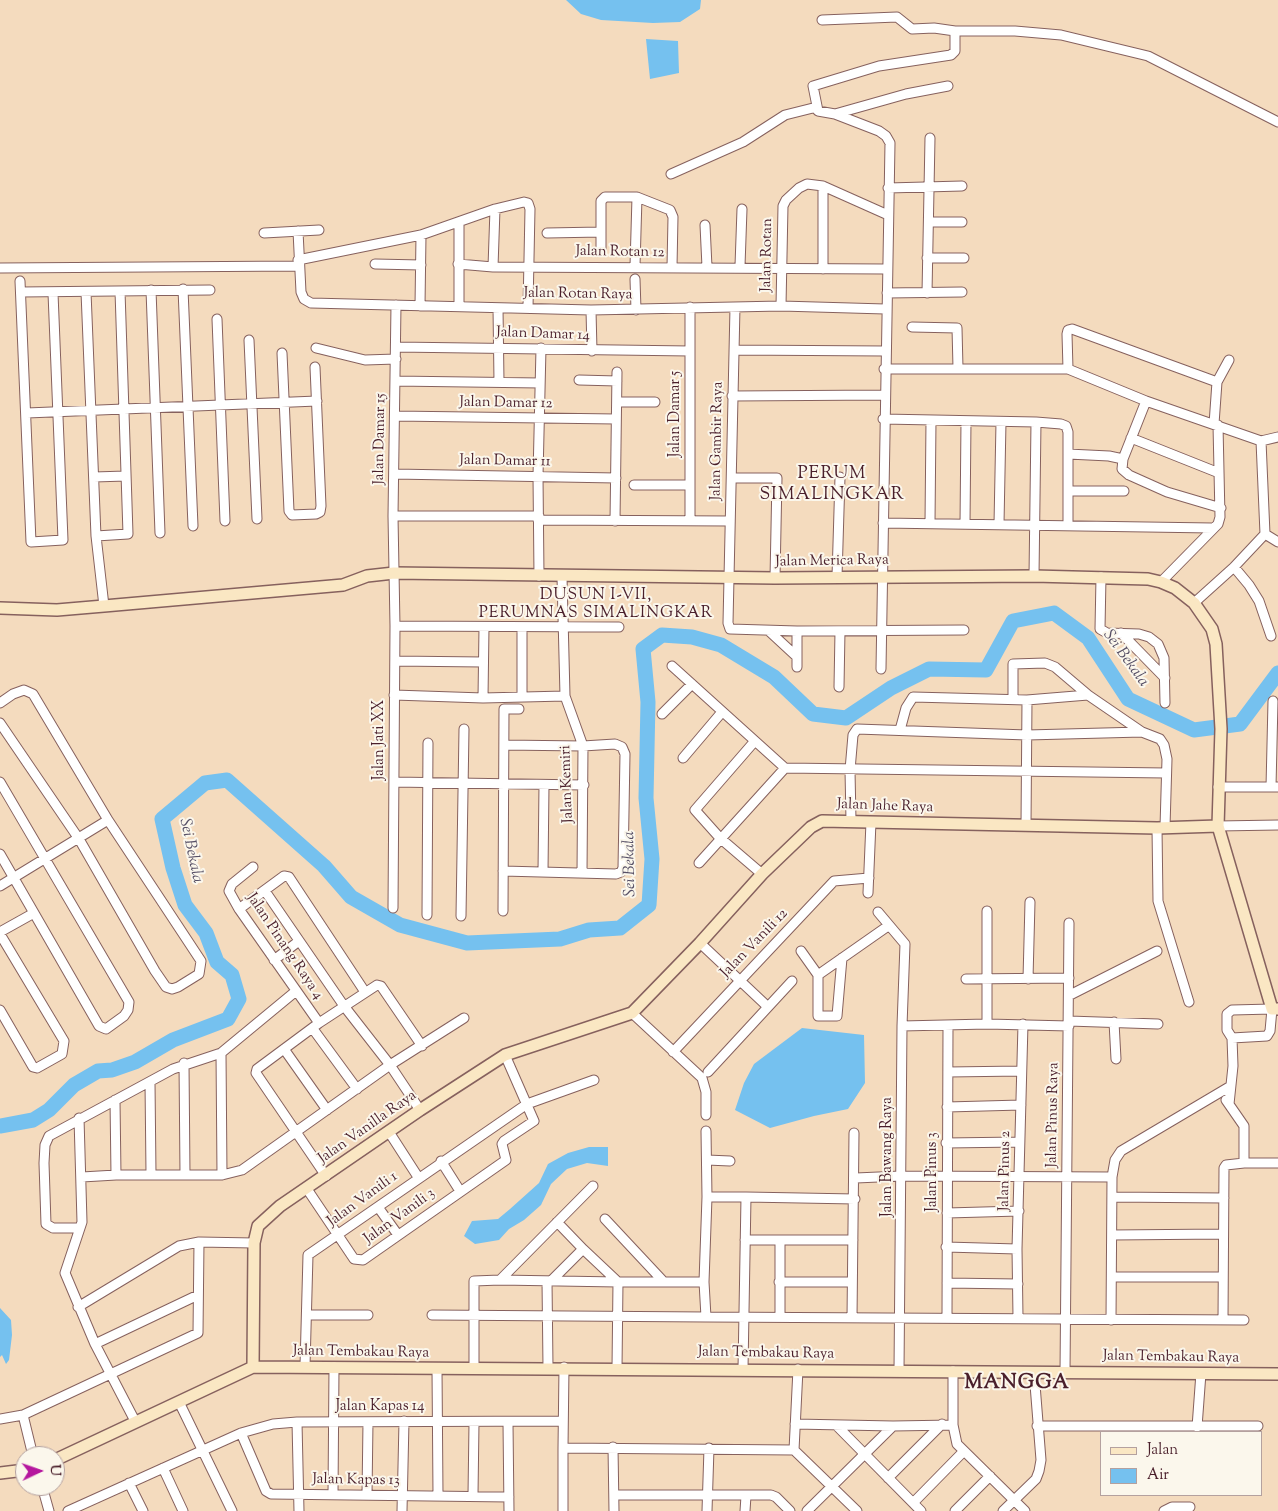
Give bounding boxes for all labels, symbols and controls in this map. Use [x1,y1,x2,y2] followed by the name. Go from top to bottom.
[758,218,778,292] street label: Jalan Rotan
[575,243,665,263] street label: Jalan Rotan 12
[523,285,633,305] street label: Jalan Rotan Raya
[496,324,590,346] street label: Jalan Damar 14
[667,371,685,457] street label: Jalan Damar 5
[708,381,728,501] street label: Jalan Gambir Raya
[371,393,391,485] street label: Jalan Damar 15
[459,394,553,414] street label: Jalan Damar 12
[459,452,551,472] street label: Jalan Damar 11
[758,464,906,506] district label: PERUM SIMALINGKAR
[775,552,889,572] street label: Jalan Merica Raya
[476,586,716,624] district label: DUSUN I-VII, PERUMNAS SIMALINGKAR
[1098,627,1152,691] water label: Sei Bekala
[371,700,389,780] street label: Jalan Jati XX
[558,745,578,823] street label: Jalan Kemiri
[837,796,933,818] street label: Jalan Jahe Raya
[174,817,206,885] water label: Sei Bekala
[621,831,641,897] water label: Sei Bekala
[242,890,326,1004] street label: Jalan Pinang Raya 4
[717,906,793,982] street label: Jalan Vanili 12
[1044,1062,1064,1168] street label: Jalan Pinus Raya
[315,1087,421,1169] street label: Jalan Vanilla Raya
[879,1097,897,1217] street label: Jalan Bawang Raya
[996,1131,1016,1211] street label: Jalan Pinus 2
[924,1132,942,1212] street label: Jalan Pinus 3
[324,1168,402,1232] street label: Jalan Vanili 1
[361,1185,439,1249] street label: Jalan Vanili 3
[293,1343,429,1363] street label: Jalan Tembakau Raya
[698,1344,834,1364] street label: Jalan Tembakau Raya
[1103,1348,1239,1368] street label: Jalan Tembakau Raya
[963,1373,1071,1397] district label: MANGGA
[335,1398,425,1416] street label: Jalan Kapas 14
[1100,1431,1263,1496] legend
[1147,1440,1178,1461] text: Jalan
[15,1446,65,1496] north arrow
[44,1464,64,1476] text: U
[1147,1465,1169,1486] text: Air
[312,1471,400,1491] street label: Jalan Kapas 13

